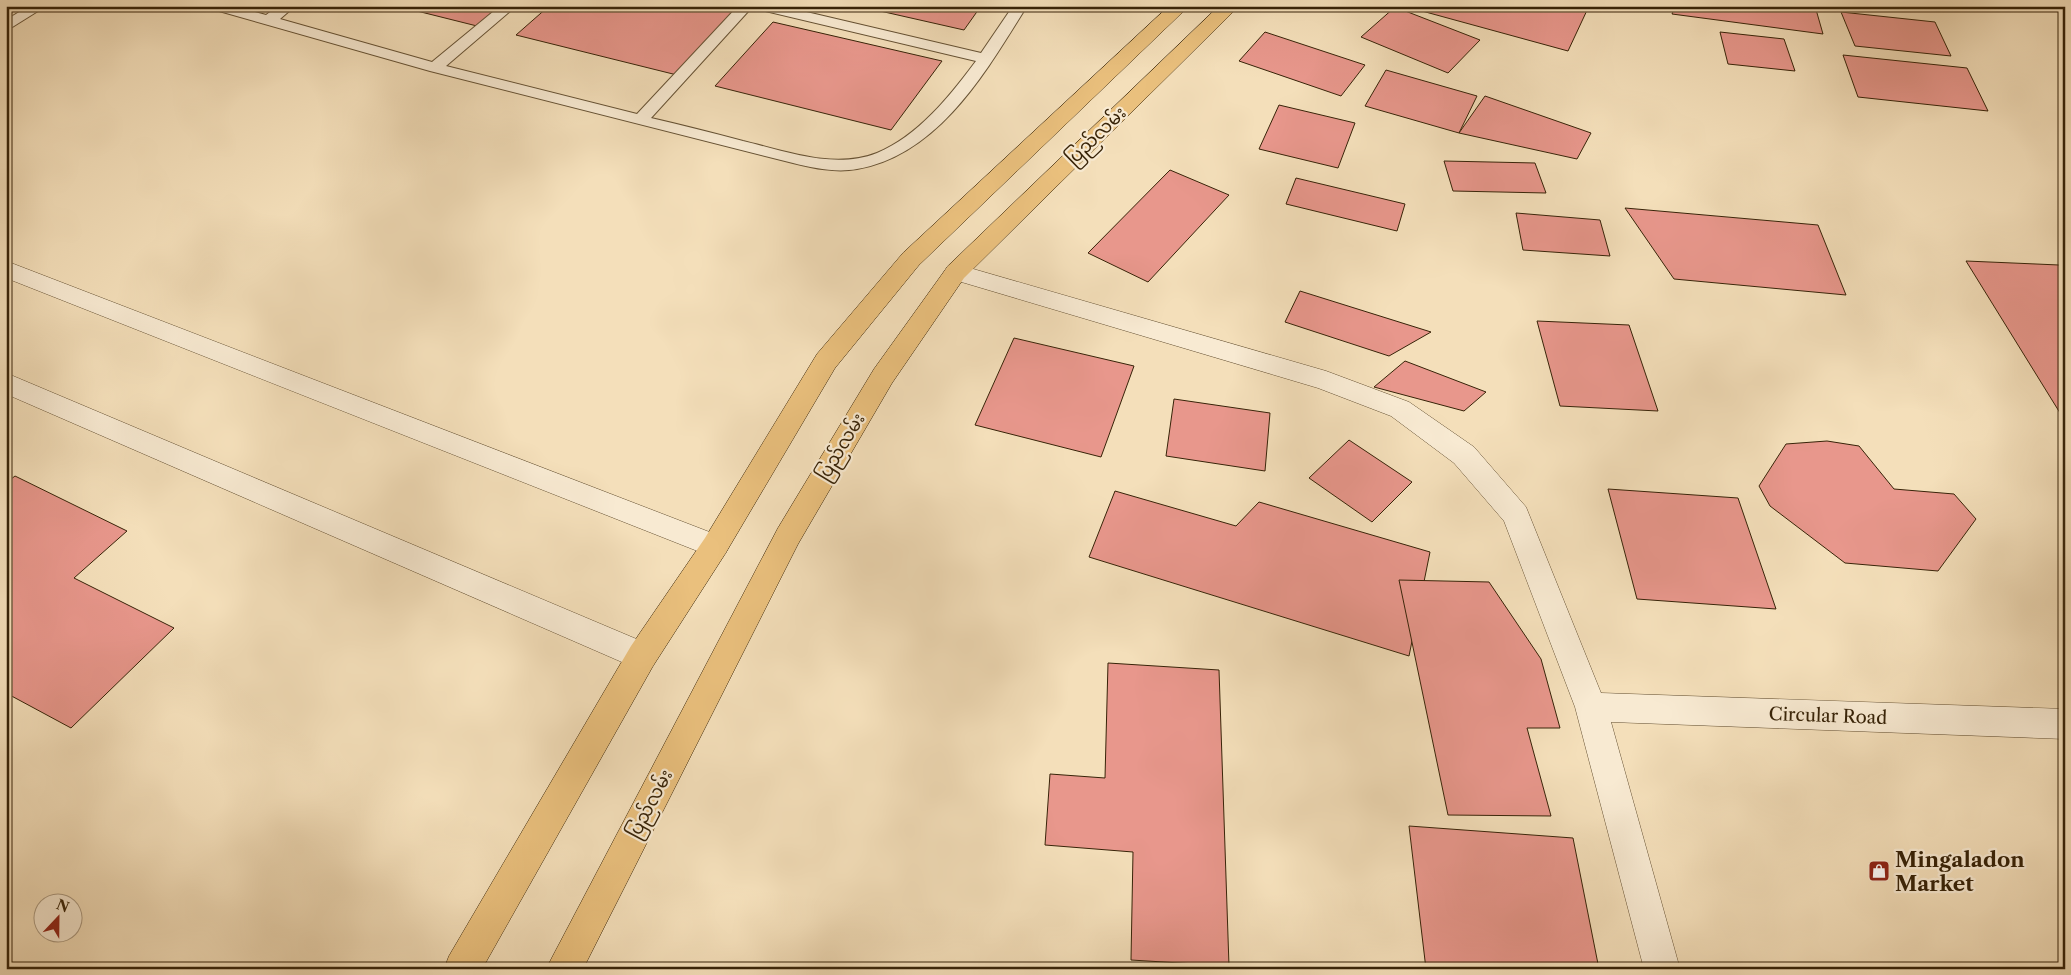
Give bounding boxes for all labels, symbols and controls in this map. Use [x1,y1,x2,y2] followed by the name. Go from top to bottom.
[1060,101,1133,173] street label: ပြည်လမ်း
[811,408,873,487] street label: ပြည်လမ်း
[1768,703,1888,729] street label: Circular Road
[621,765,681,844] street label: ပြည်လမ်း
[1895,847,2025,896] place label: Mingaladon Market
[1867,859,1891,883] shop icon: Mingaladon Market
[32,892,82,942] north arrow
[54,895,72,917] text: N

